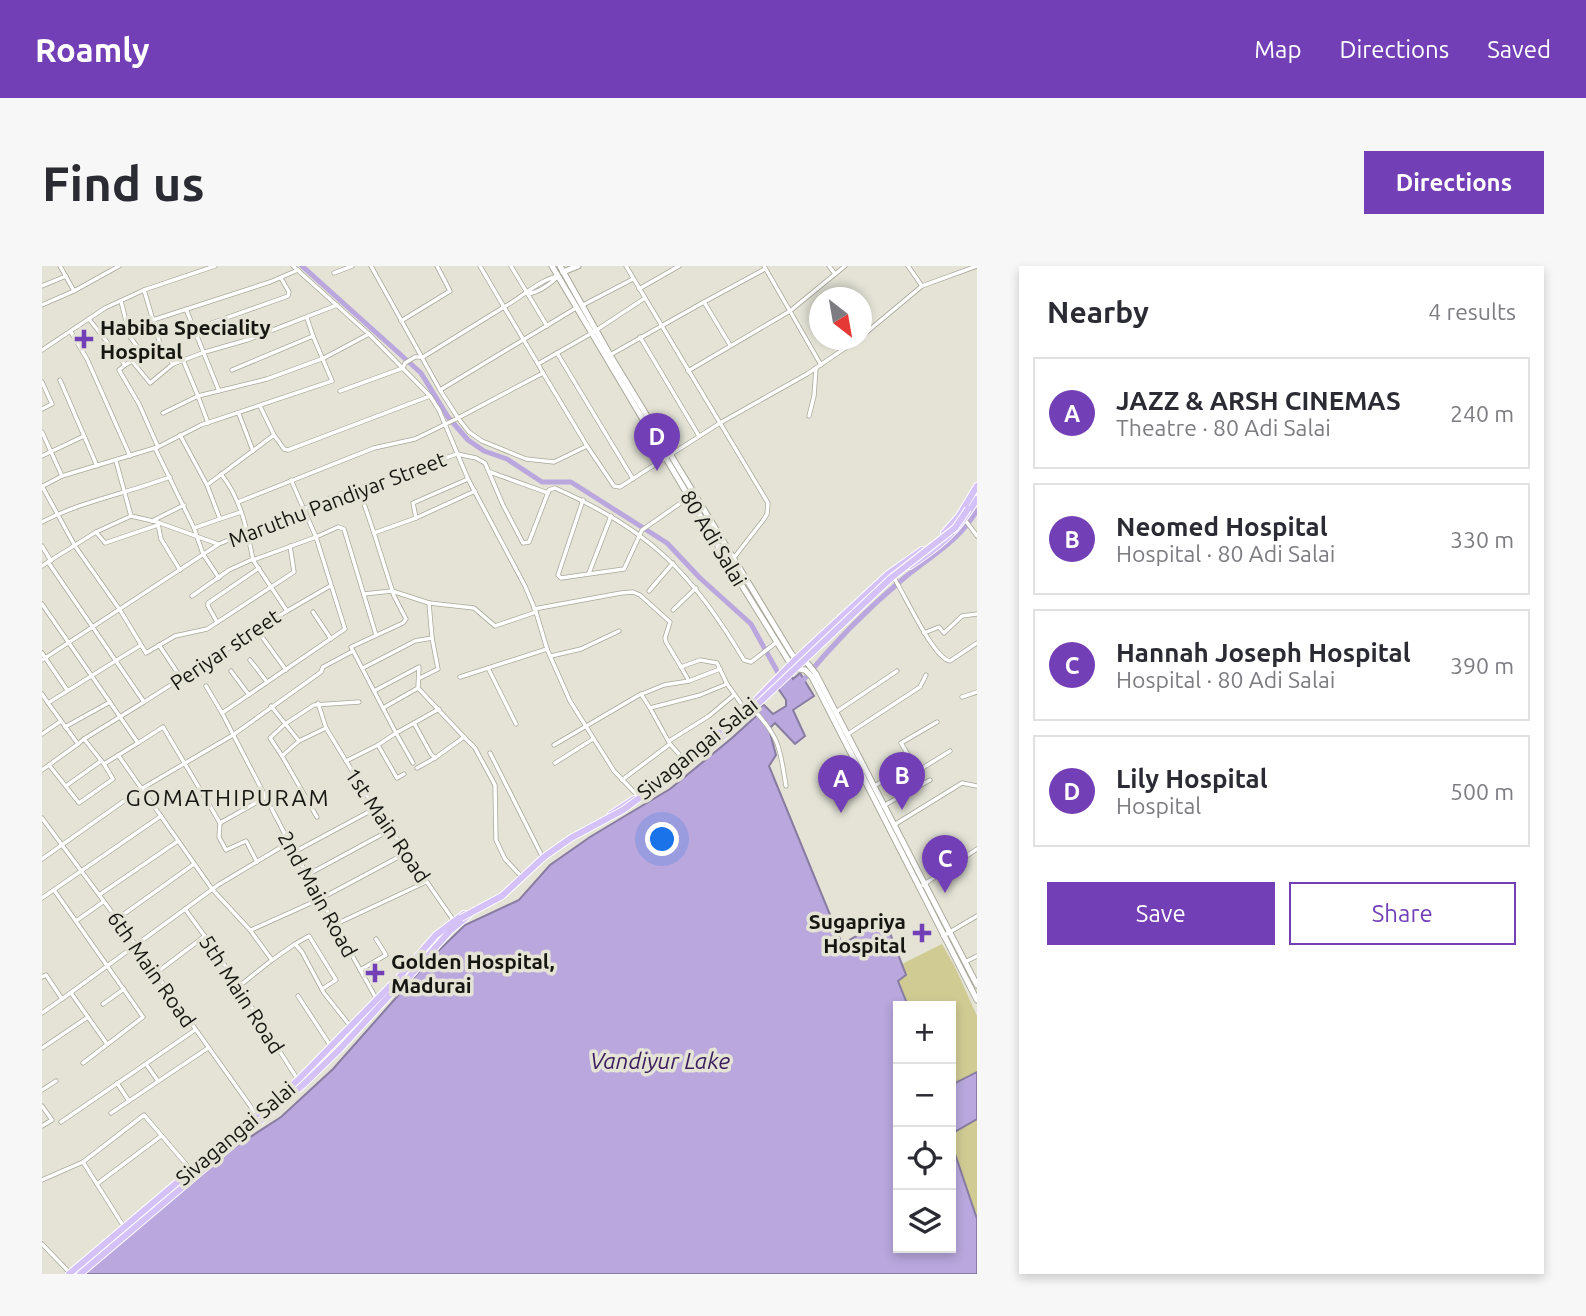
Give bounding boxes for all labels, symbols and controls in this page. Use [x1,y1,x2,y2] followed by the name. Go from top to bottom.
[35,31,149,68] text: Roamly
[1254,36,1301,63] text: Map
[1339,36,1449,63] text: Directions
[1487,36,1551,63] text: Saved
[1364,151,1544,214] button: Directions
[42,155,205,210] text: Find us
[809,287,872,350] north arrow
[1047,295,1149,329] text: Nearby
[1428,299,1516,324] text: 4 results
[100,315,271,363] place label: Habiba Speciality Hospital
[74,329,94,349] marker: Habiba Speciality Hospital
[1116,386,1401,415] text: JAZZ & ARSH CINEMAS
[1064,401,1080,426] text: A
[1450,401,1514,426] text: 240 m
[634,413,680,471] pin: D
[1116,415,1331,440] text: Theatre · 80 Adi Salai
[225,446,449,552] street label: Maruthu Pandiyar Street
[676,486,752,590] street label: 80 Adi Salai
[1116,512,1328,541] text: Neomed Hospital
[1064,527,1080,552] text: B
[1450,527,1514,552] text: 330 m
[1116,541,1335,566] text: Hospital · 80 Adi Salai
[166,603,284,695] street label: Periyar street
[1116,638,1411,667] text: Hannah Joseph Hospital
[1065,653,1079,678] text: C
[1450,653,1514,678] text: 390 m
[1116,667,1335,692] text: Hospital · 80 Adi Salai
[632,692,762,804] street label: Sivagangai Salai
[879,752,925,810] pin: B
[818,755,864,813] pin: A
[341,763,435,887] street label: 1st Main Road
[1116,764,1268,793] text: Lily Hospital
[1064,779,1080,804] text: D
[1450,779,1514,804] text: 500 m
[126,785,330,810] district label: GOMATHIPURAM
[1116,793,1201,818] text: Hospital
[645,822,679,856] your location
[273,827,363,961] street label: 2nd Main Road
[922,835,968,893] pin: C
[1047,882,1275,945] button: Save
[1289,882,1516,945] button: Share
[103,906,201,1032] street label: 6th Main Road
[809,909,906,957] place label: Sugapriya Hospital
[912,923,932,943] marker: Sugapriya Hospital
[195,930,289,1058] street label: 5th Main Road
[391,949,555,997] place label: Golden Hospital, Madurai
[365,963,385,983] marker: Golden Hospital, Madurai
[893,1001,956,1253] map controls
[893,1001,956,1064] button: +
[590,1048,730,1073] water label: Vandiyur Lake
[893,1064,956,1127] button: −
[171,1076,299,1190] street label: Sivagangai Salai
[893,1127,956,1190] button: locate
[893,1190,956,1253] button: layers

